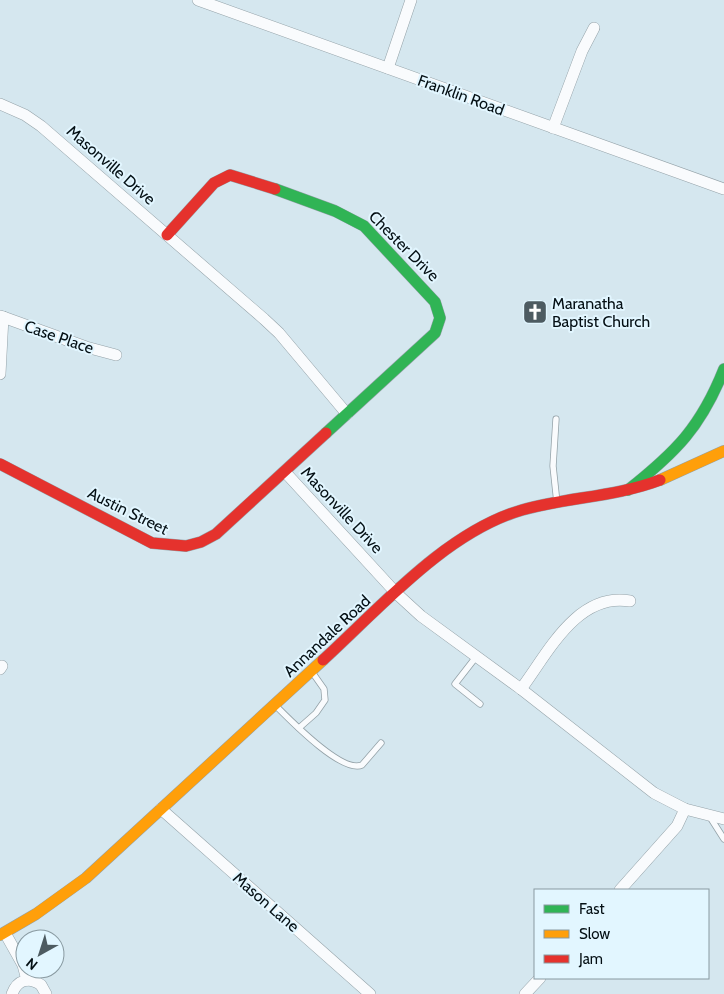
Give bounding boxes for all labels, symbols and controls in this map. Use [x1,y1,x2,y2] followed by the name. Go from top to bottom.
[415,71,507,119] street label: Franklin Road
[63,121,159,209] street label: Masonville Drive
[365,207,443,285] street label: Chester Drive
[552,294,650,331] place label: Maranatha Baptist Church
[522,299,548,325] church icon: Maranatha Baptist Church
[22,316,96,358] street label: Case Place
[297,463,387,557] street label: Masonville Drive
[85,483,172,539] street label: Austin Street
[280,591,374,681] street label: Annandale Road
[229,868,303,936] street label: Mason Lane
[534,889,709,979] legend
[579,900,604,918] text: Fast
[579,925,610,943] text: Slow
[15,929,65,979] north arrow
[578,950,603,968] text: Jam
[22,954,41,974] text: N

